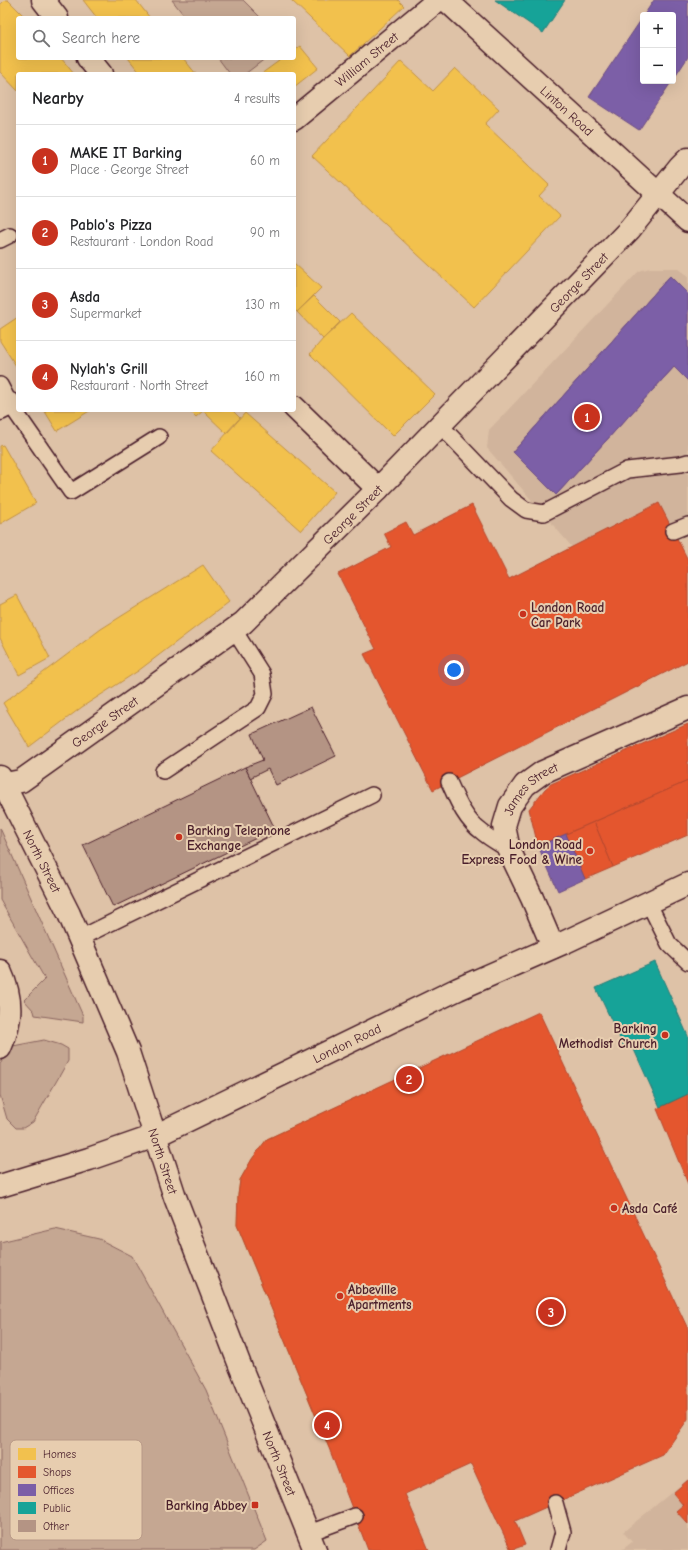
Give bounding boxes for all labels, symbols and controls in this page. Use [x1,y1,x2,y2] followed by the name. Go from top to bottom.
[640,12,676,84] map controls
[640,12,676,48] button: +
[16,16,296,60] search box
[30,27,52,49] icon: search
[332,28,402,90] street label: William Street
[62,29,140,47] text: Search here
[640,48,676,84] button: −
[537,83,597,139] street label: Linton Road
[32,89,83,108] text: Nearby
[234,91,280,106] text: 4 results
[70,144,182,162] text: MAKE IT Barking
[42,153,48,168] text: 1
[250,153,280,168] text: 60 m
[70,162,188,177] text: Place · George Street
[70,216,152,234] text: Pablo's Pizza
[42,225,48,240] text: 2
[250,225,280,240] text: 90 m
[70,234,213,249] text: Restaurant · London Road
[546,248,612,315] street label: George Street
[70,288,100,306] text: Asda
[42,297,48,312] text: 3
[245,297,280,312] text: 130 m
[70,306,141,321] text: Supermarket
[70,360,148,378] text: Nylah's Grill
[42,369,48,384] text: 4
[245,369,280,384] text: 160 m
[70,378,208,393] text: Restaurant · North Street
[574,402,600,432] pin: 1
[319,481,386,547] street label: George Street
[531,600,604,630] place label: London Road Car Park
[518,609,528,619] marker: London Road Car Park
[444,660,464,680] your location
[69,692,142,750] street label: George Street
[500,758,561,817] street label: James Street
[187,823,291,853] place label: Barking Telephone Exchange
[20,827,65,896] street label: North Street
[174,832,184,842] marker: Barking Telephone Exchange
[461,837,583,867] place label: London Road Express Food & Wine
[585,846,595,856] marker: London Road Express Food & Wine
[310,1020,383,1066] street label: London Road
[559,1021,657,1051] place label: Barking Methodist Church
[660,1030,670,1040] marker: Barking Methodist Church
[396,1064,422,1094] pin: 2
[146,1126,181,1197] street label: North Street
[622,1201,678,1216] place label: Asda Café
[609,1203,619,1213] marker: Asda Café
[348,1282,412,1312] place label: Abbeville Apartments
[335,1291,345,1301] marker: Abbeville Apartments
[538,1297,564,1327] pin: 3
[314,1410,340,1440] pin: 4
[260,1429,300,1499] street label: North Street
[10,1440,142,1540] legend
[43,1448,76,1461] text: Homes
[43,1466,72,1479] text: Shops
[43,1484,75,1497] text: Offices
[166,1498,247,1513] place label: Barking Abbey
[250,1500,260,1510] marker: Barking Abbey
[43,1502,72,1515] text: Public
[43,1520,70,1533] text: Other

